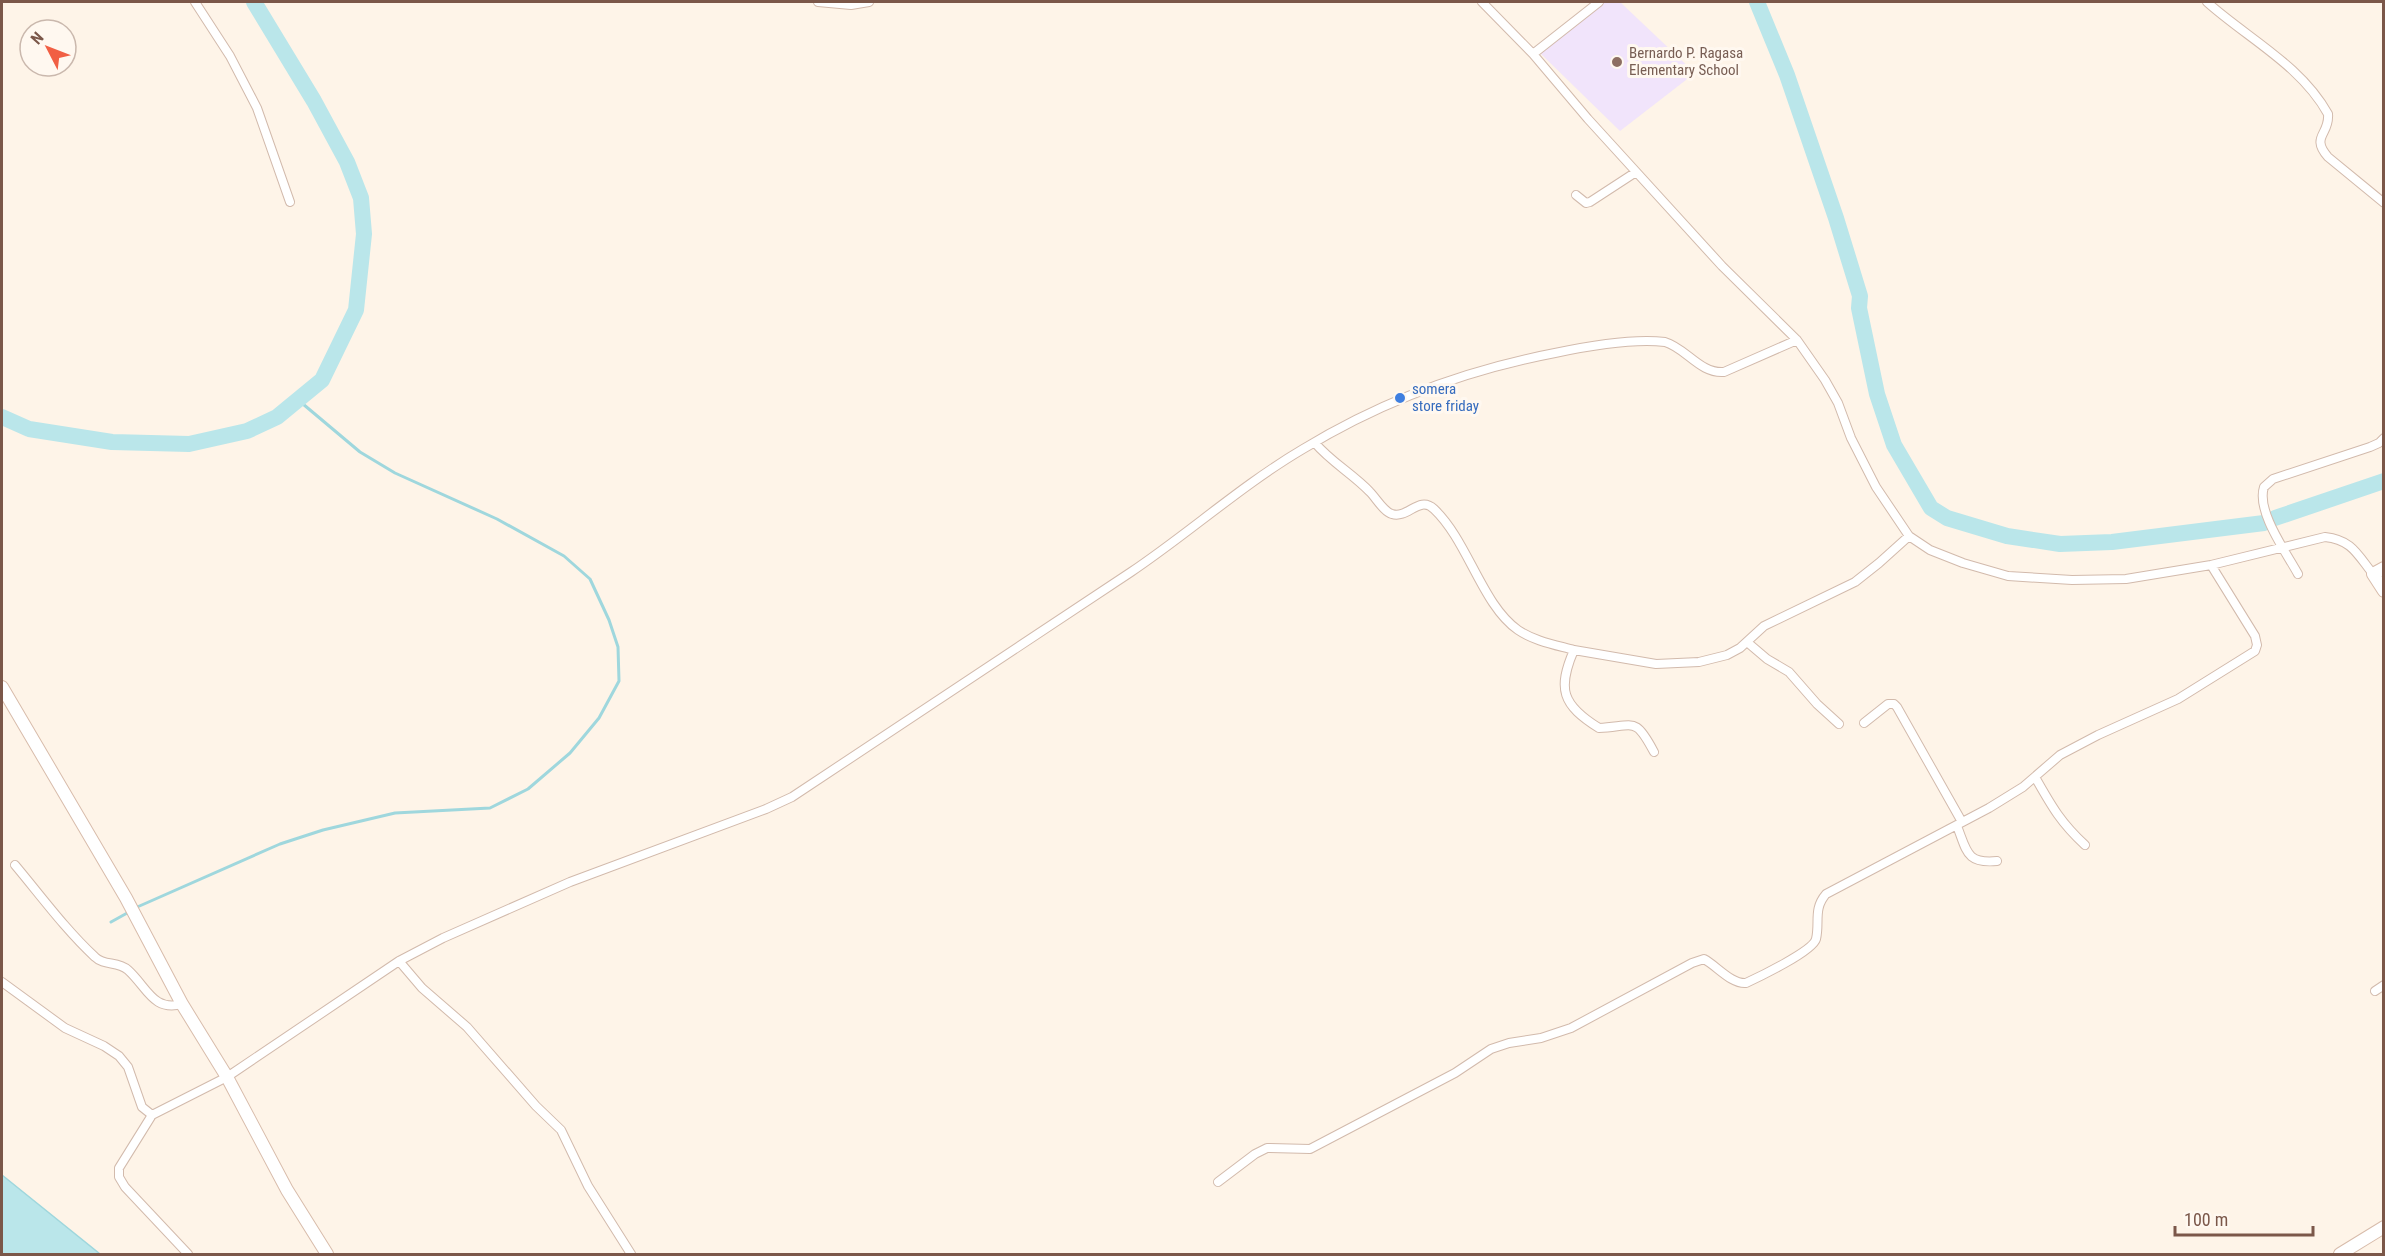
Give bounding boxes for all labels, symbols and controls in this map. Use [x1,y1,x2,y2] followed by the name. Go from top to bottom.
[18,18,78,78] north arrow
[27,28,48,48] text: N
[1629,44,1743,79] place label: Bernardo P. Ragasa Elementary School
[1610,55,1624,69] marker: Bernardo P. Ragasa Elementary School
[1412,380,1479,415] place label: somera store friday
[1393,391,1407,405] marker: somera store friday
[2175,1199,2313,1237] scale bar
[2184,1209,2228,1230] text: 100 m

